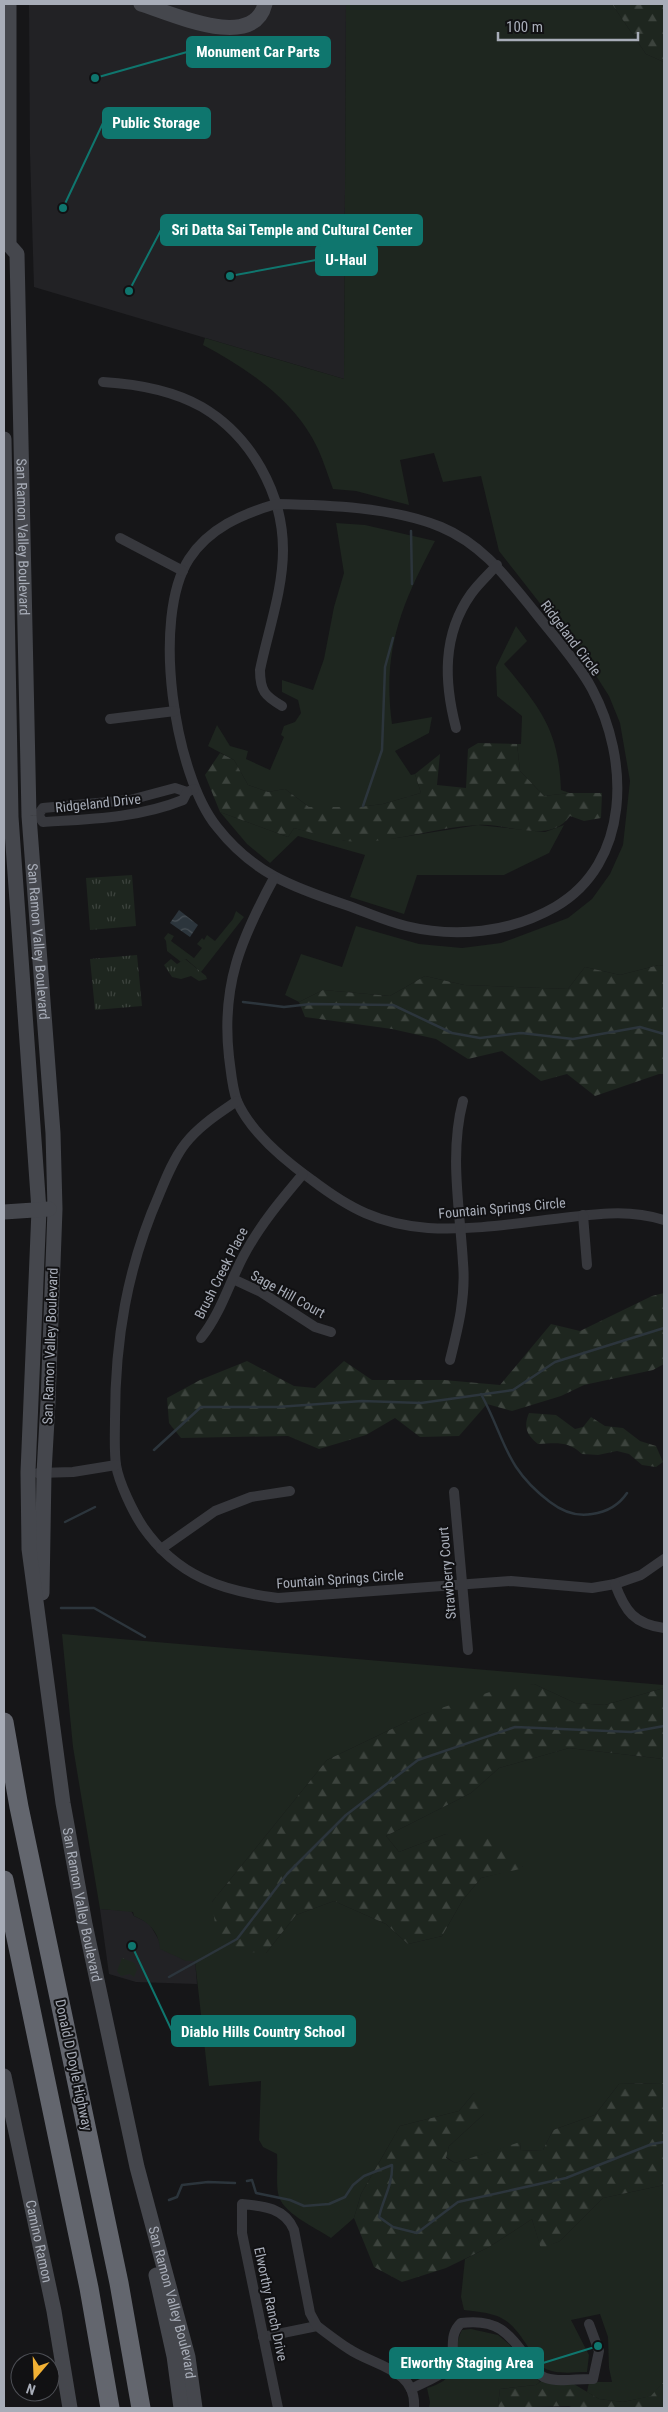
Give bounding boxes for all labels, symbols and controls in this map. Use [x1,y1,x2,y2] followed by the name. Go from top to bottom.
[498,10,638,42] scale bar
[506,18,543,36] text: 100 m
[187,37,330,67] callout: Monument Car Parts
[196,43,320,61] text: Monument Car Parts
[103,108,210,138] callout: Public Storage
[112,114,200,132] text: Public Storage
[161,215,422,245] callout: Sri Datta Sai Temple and Cultural Center
[171,221,413,239] text: Sri Datta Sai Temple and Cultural Center
[316,245,377,275] callout: U-Haul
[325,251,367,269] text: U-Haul
[13,458,33,615] street label: San Ramon Valley Boulevard
[538,597,605,679] street label: Ridgeland Circle
[54,791,142,815] street label: Ridgeland Drive
[25,863,52,1020] street label: San Ramon Valley Boulevard
[438,1194,567,1222] street label: Fountain Springs Circle
[191,1224,251,1321] street label: Brush Creek Place
[39,1267,61,1425] street label: San Ramon Valley Boulevard
[248,1267,328,1321] street label: Sage Hill Court
[435,1526,459,1620] street label: Strawberry Court
[276,1567,405,1591] street label: Fountain Springs Circle
[60,1826,105,1983] street label: San Ramon Valley Boulevard
[52,1998,96,2132] street label: Donald D Doyle Highway
[172,2016,355,2046] callout: Diablo Hills Country School
[181,2023,345,2041] text: Diablo Hills Country School
[23,2199,56,2284] street label: Camino Ramon
[145,2224,199,2380] street label: San Ramon Valley Boulevard
[251,2246,291,2363] street label: Elworthy Ranch Drive
[390,2348,543,2378] callout: Elworthy Staging Area
[10,2352,60,2402] north arrow
[400,2354,534,2372] text: Elworthy Staging Area
[24,2380,37,2398] text: N

